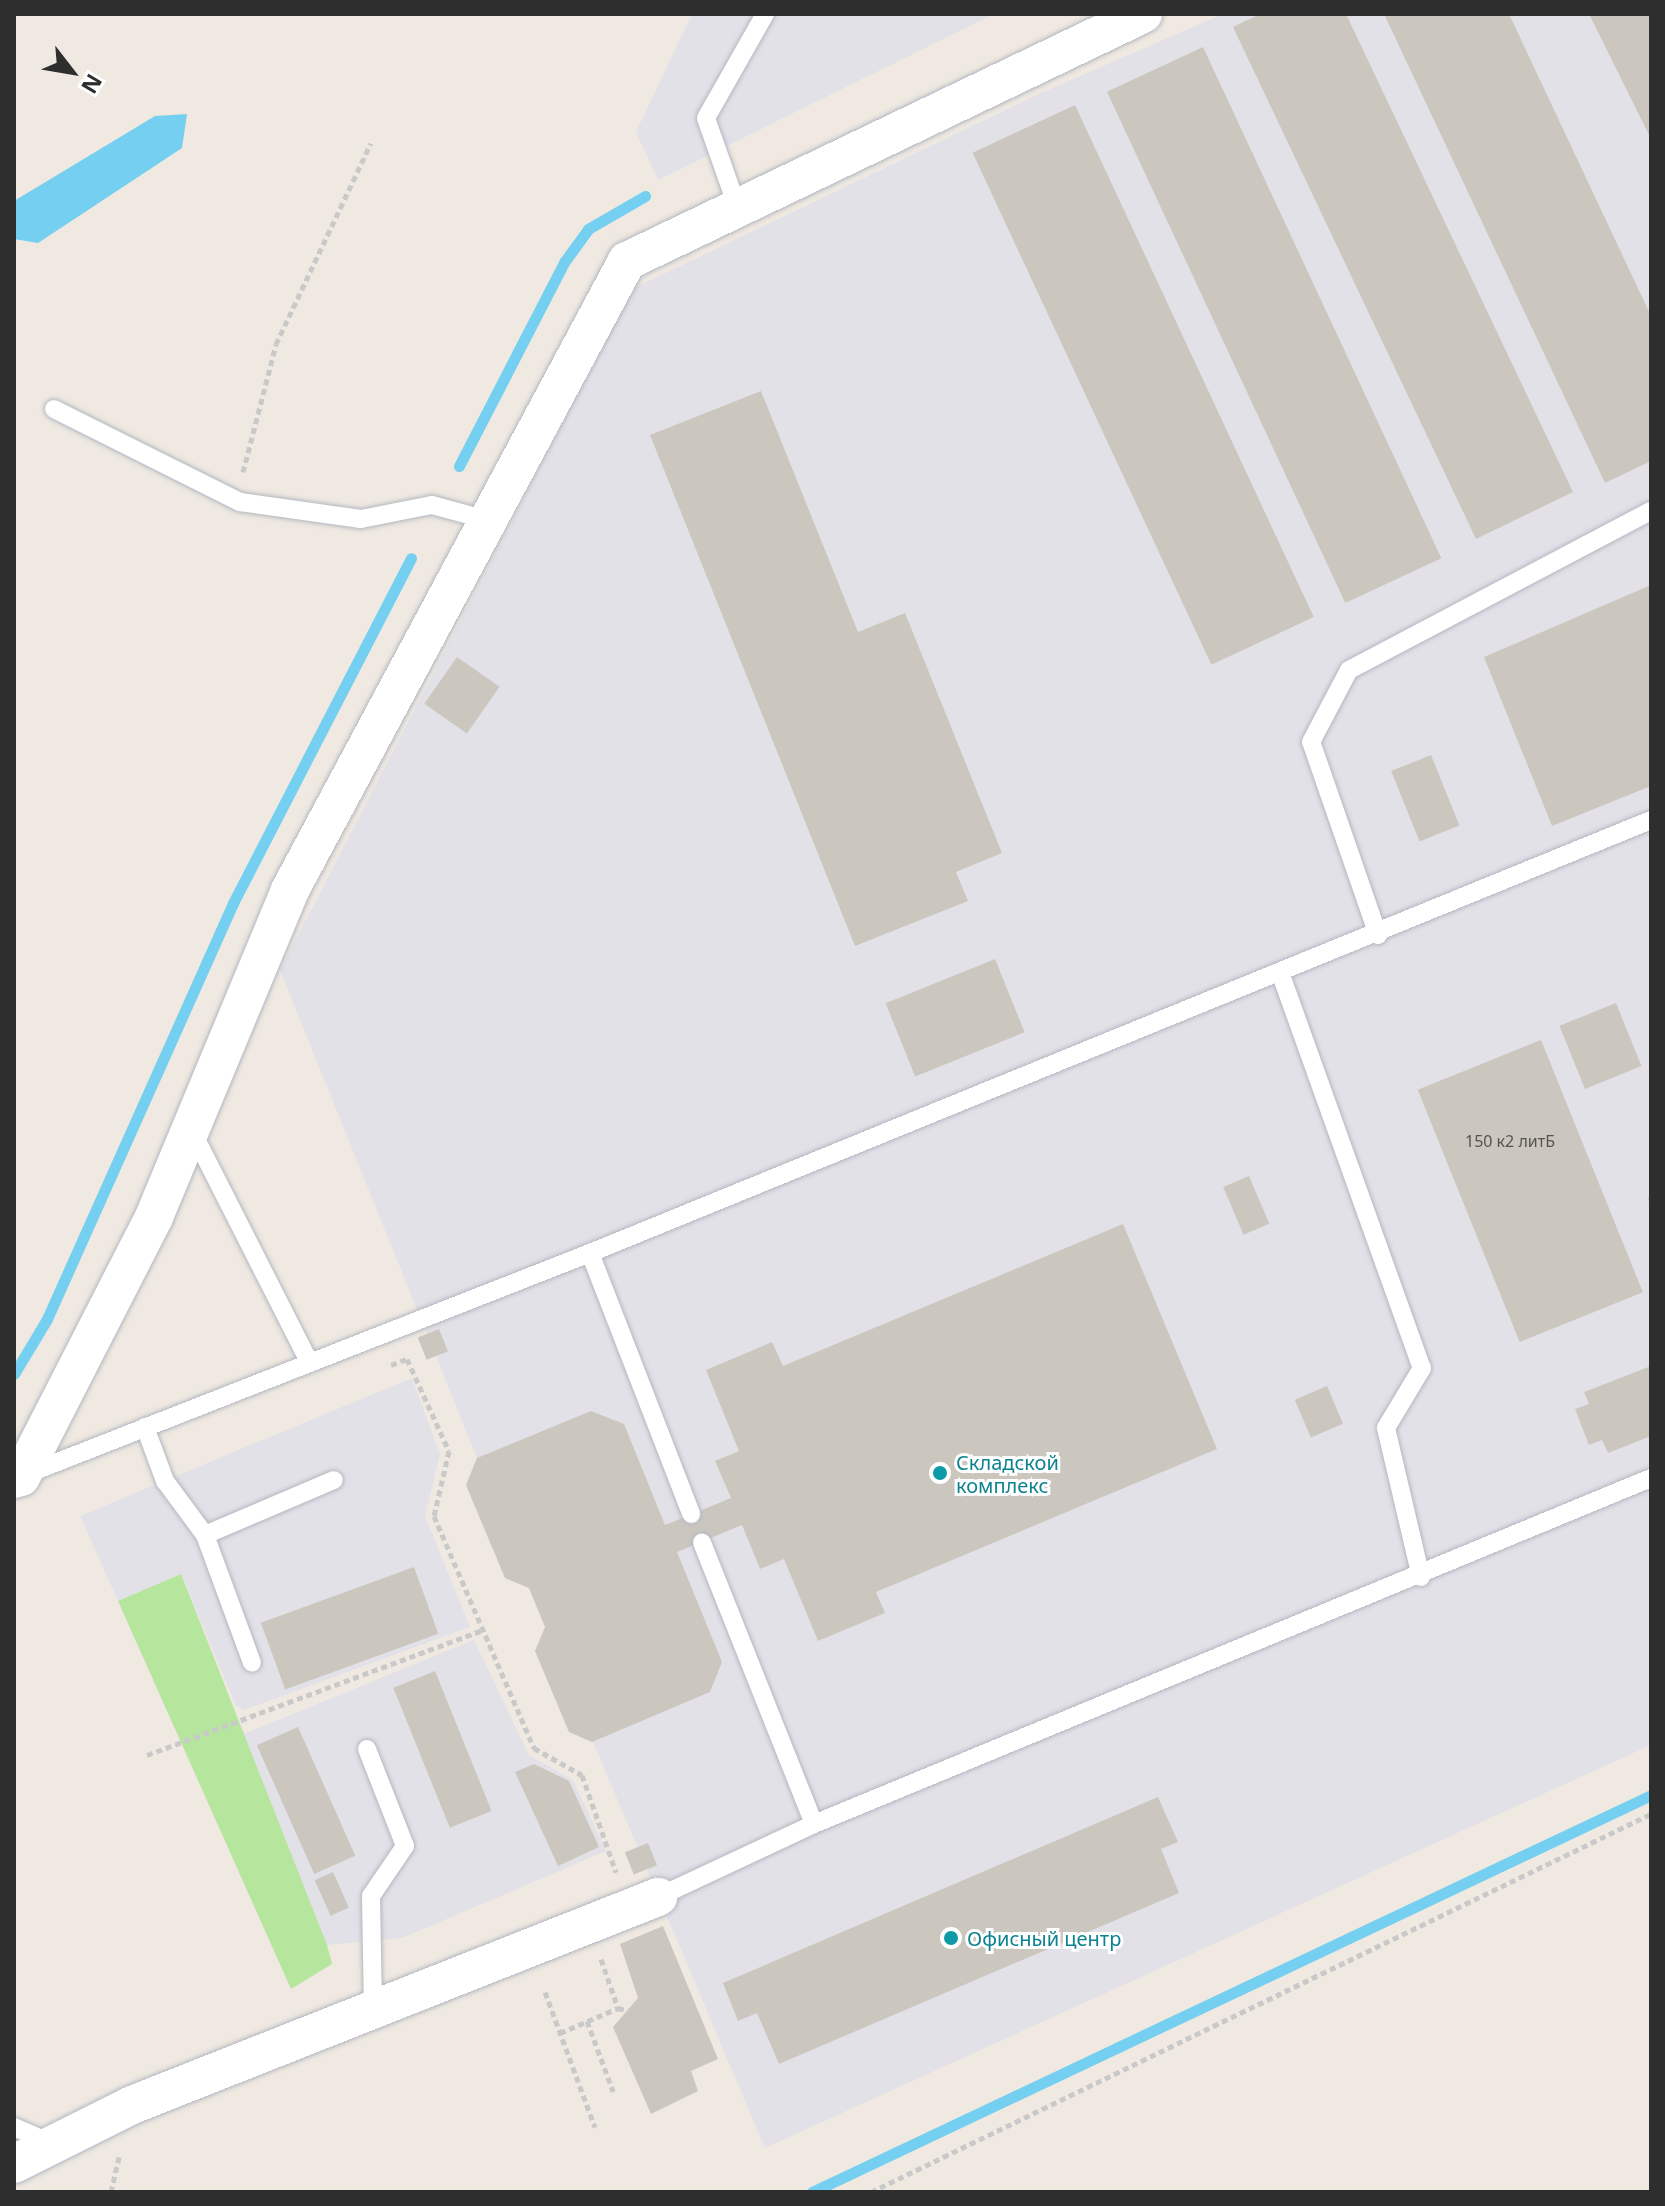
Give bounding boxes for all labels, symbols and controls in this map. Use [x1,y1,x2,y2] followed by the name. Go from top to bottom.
[32,32,112,112] north arrow
[75,69,110,100] text: N
[1465,1131,1555,1151] house number: 150 к2 литБ
[956,1450,1059,1497] place label: Складской комплекс
[931,1464,949,1482] marker: Складской комплекс
[967,1926,1121,1950] place label: Офисный центр
[942,1929,960,1947] marker: Офисный центр

